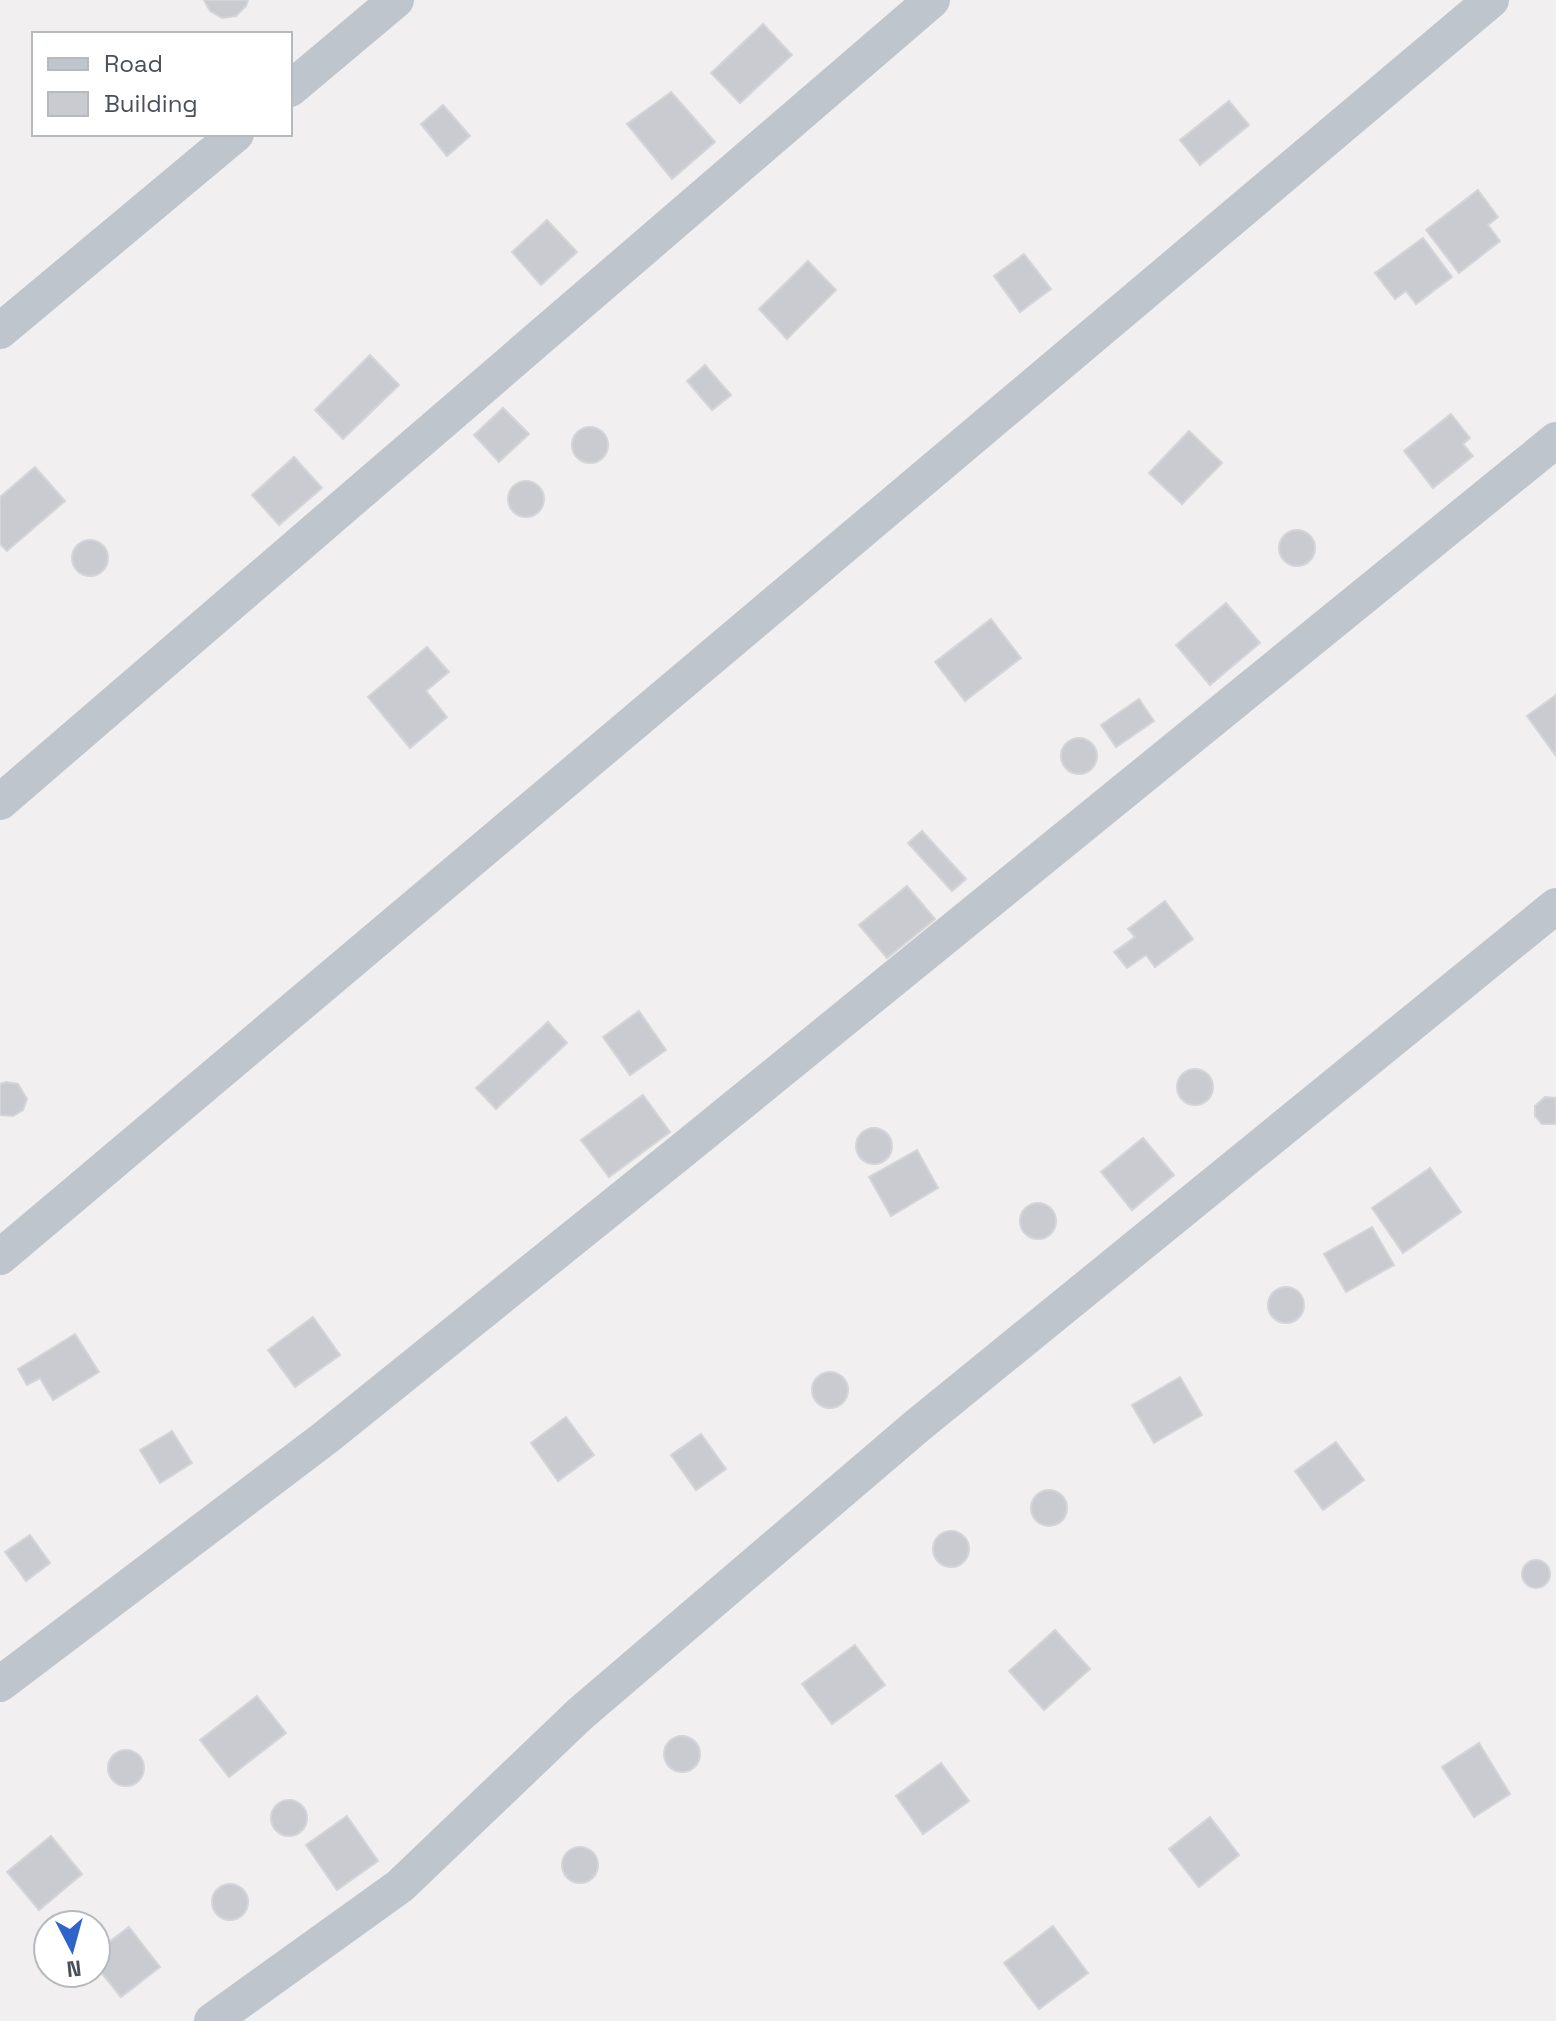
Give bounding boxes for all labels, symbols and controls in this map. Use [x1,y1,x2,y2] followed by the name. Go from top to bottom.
[32,32,292,136] legend
[104,48,163,79] text: Road
[104,88,198,119] text: Building
[32,1909,112,1989] north arrow
[65,1954,83,1984] text: N

